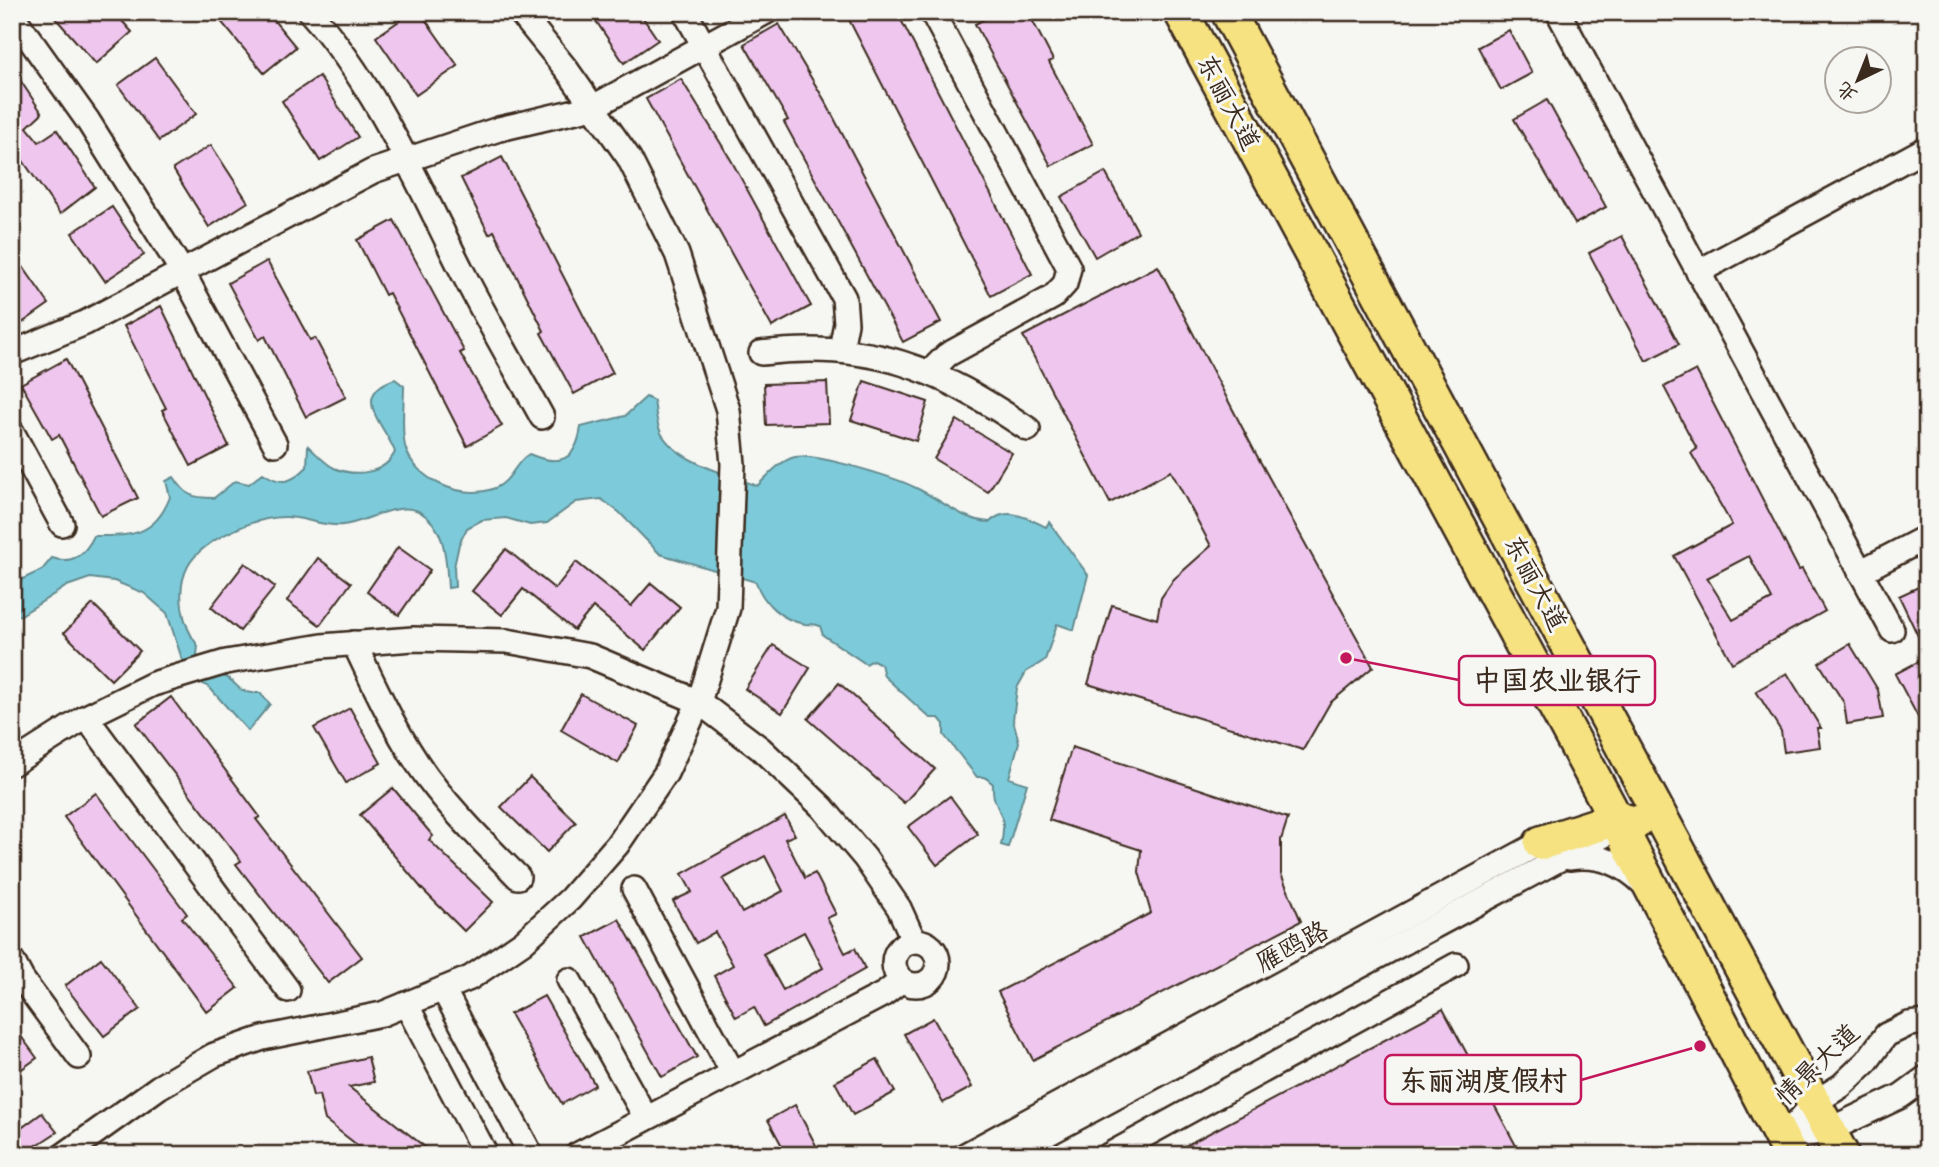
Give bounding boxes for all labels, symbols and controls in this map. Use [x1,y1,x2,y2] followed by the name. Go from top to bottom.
[1824,46,1894,116] north arrow
[1187,50,1265,157] street label: 东丽大道
[1834,75,1864,105] text: 北
[1494,531,1572,638] street label: 东丽大道
[1459,656,1655,705] callout: 中国农业银行
[1473,666,1641,701] text: 中国农业银行
[1251,916,1336,982] street label: 雁鸥路
[1771,1019,1868,1115] street label: 情景大道
[1385,1055,1581,1104] callout: 东丽湖度假村
[1399,1066,1567,1101] text: 东丽湖度假村

